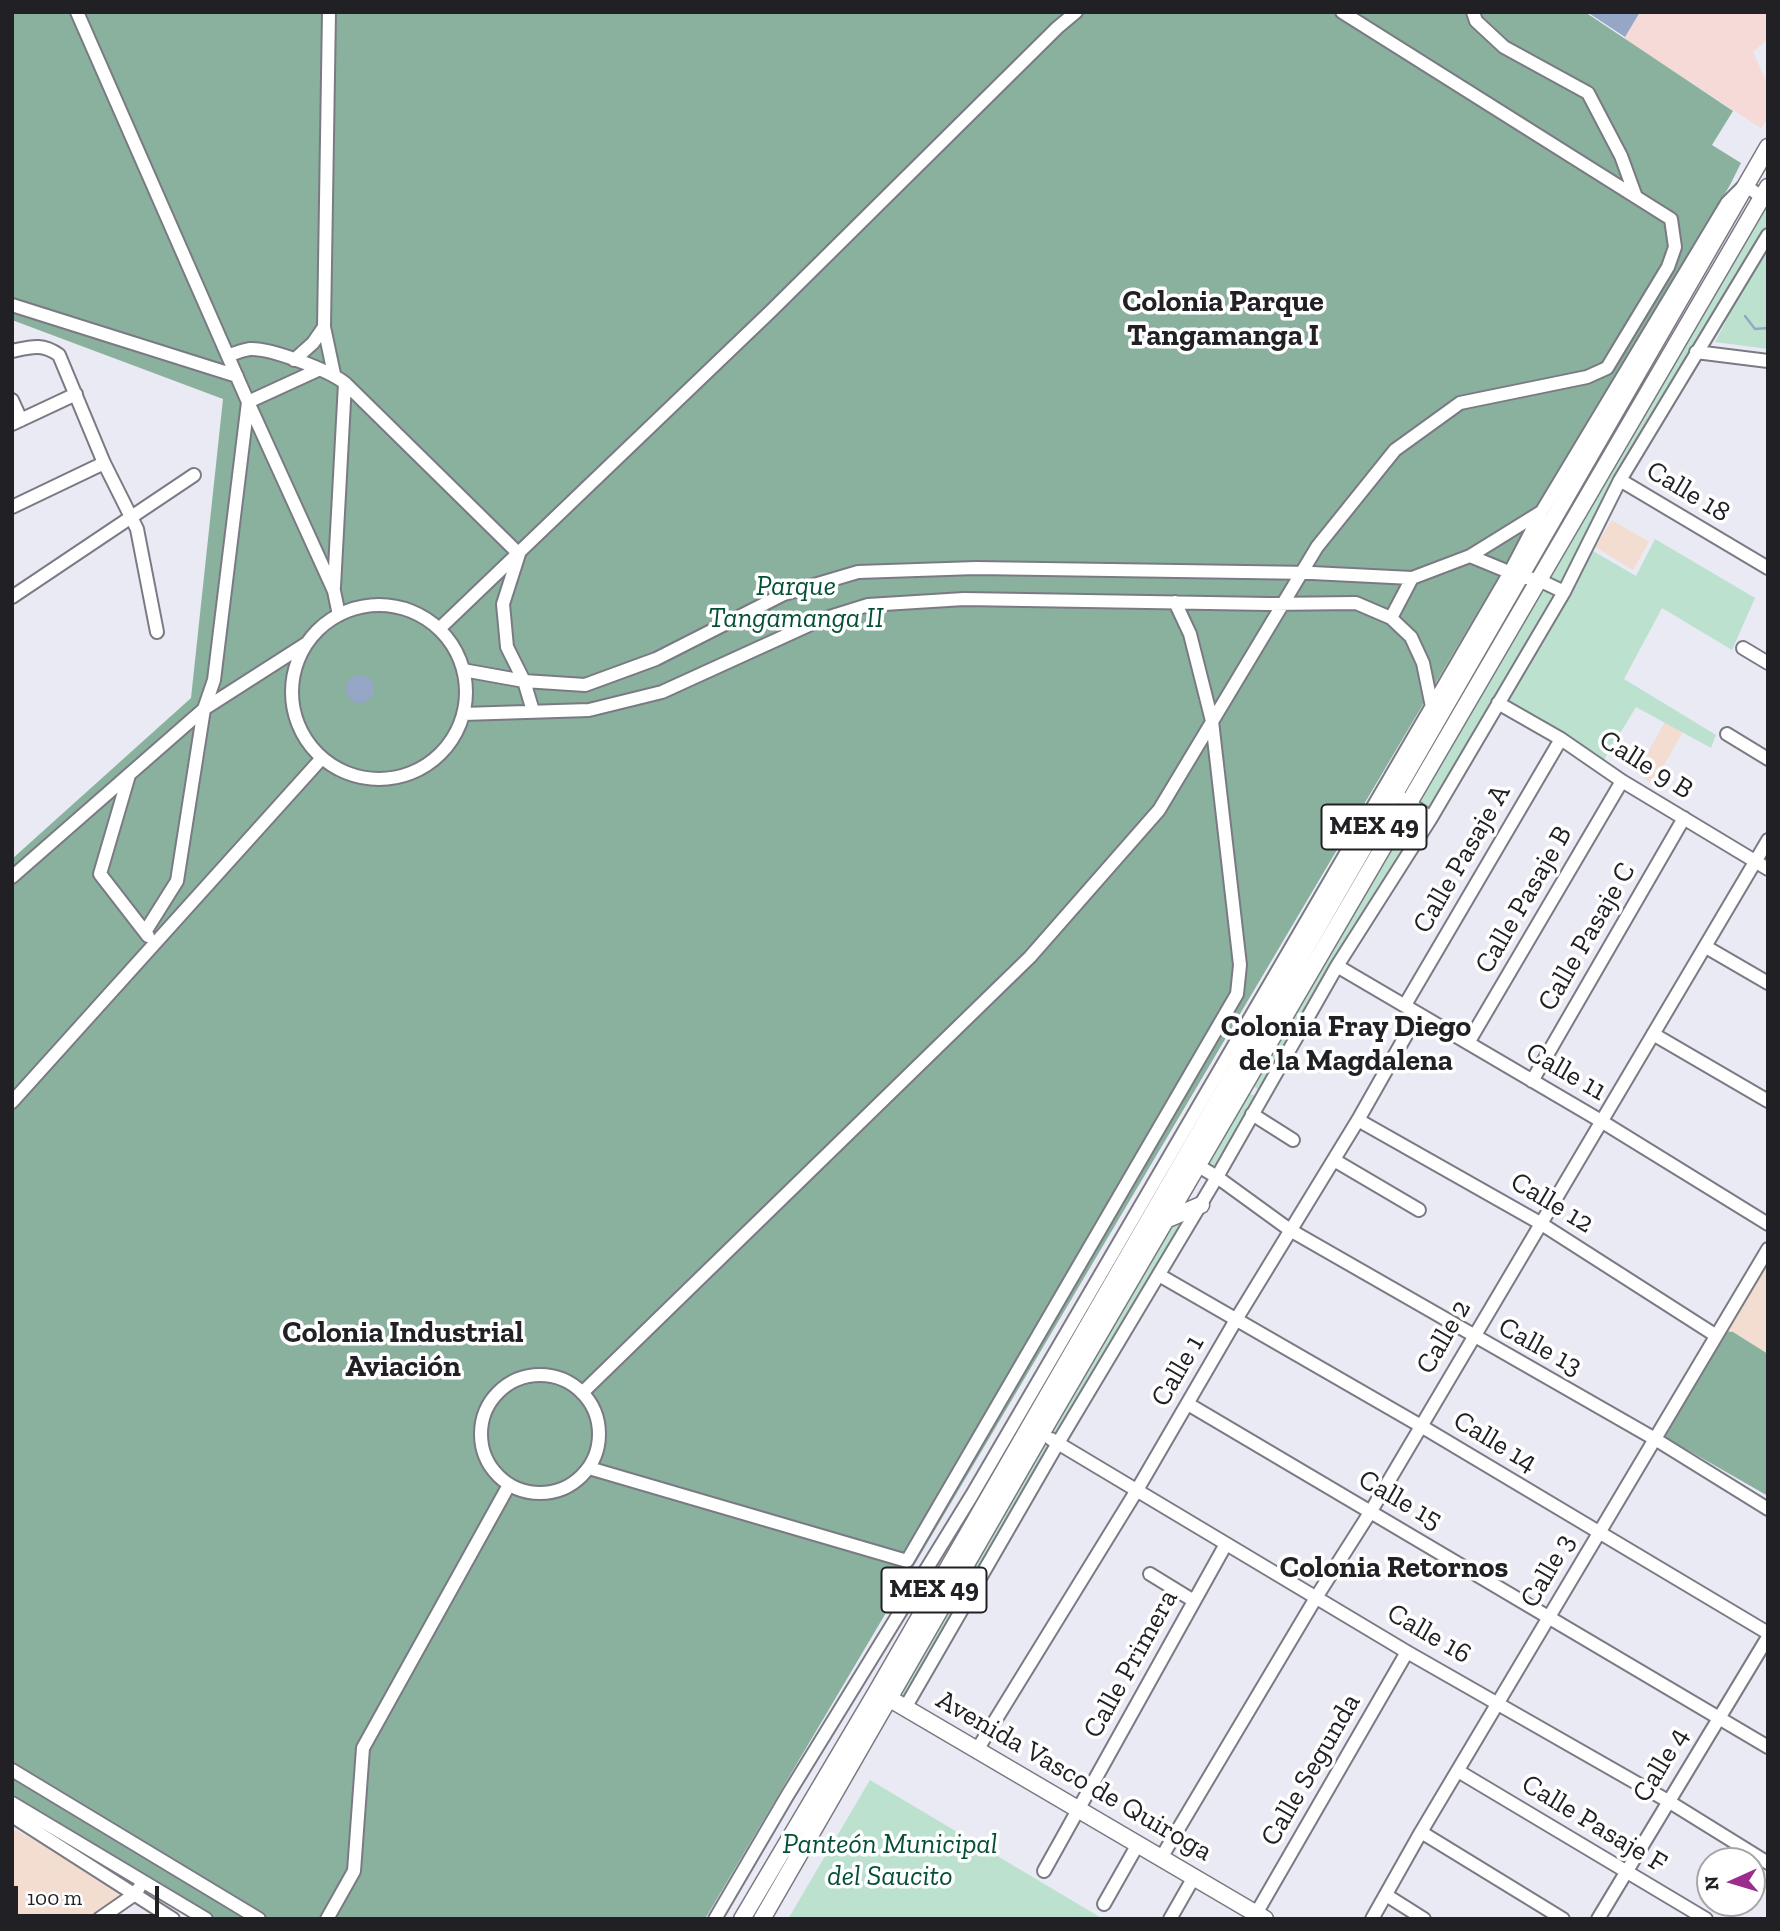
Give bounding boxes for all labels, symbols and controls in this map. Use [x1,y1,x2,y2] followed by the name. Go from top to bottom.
[1122,284,1324,354] district label: Colonia Parque Tangamanga I
[1640,454,1736,530] street label: Calle 18
[708,570,884,636] park label: Parque Tangamanga II
[1593,723,1699,807] street label: Calle 9 B
[1406,779,1518,939] street label: Calle Pasaje A
[1322,804,1426,849] road number: MEX 49
[1468,820,1580,980] street label: Calle Pasaje B
[1531,857,1643,1017] street label: Calle Pasaje C
[1221,1009,1471,1080] district label: Colonia Fray Diego de la Magdalena
[1520,1036,1612,1108] street label: Calle 11
[1504,1165,1600,1241] street label: Calle 12
[1409,1294,1479,1380] street label: Calle 2
[1492,1310,1588,1384] street label: Calle 13
[282,1315,524,1386] district label: Colonia Industrial Aviación
[1144,1329,1212,1413] street label: Calle 1
[1447,1404,1543,1480] street label: Calle 14
[1352,1463,1448,1537] street label: Calle 15
[1514,1528,1582,1614] street label: Calle 3
[1280,1550,1508,1586] district label: Colonia Retornos
[881,1568,986,1612] road number: MEX 49
[1076,1584,1186,1744] street label: Calle Primera
[1381,1597,1477,1671] street label: Calle 16
[930,1683,1218,1869] street label: Avenida Vasco de Quiroga
[1254,1688,1368,1852] street label: Calle Segunda
[1626,1722,1696,1808] street label: Calle 4
[1515,1768,1673,1880] street label: Calle Pasaje F
[783,1828,997,1894] park label: Panteón Municipal del Saucito
[1696,1847,1766,1917] north arrow
[18,1871,163,1915] scale bar
[1700,1875,1724,1891] text: N
[27,1885,82,1910] text: 100 m

